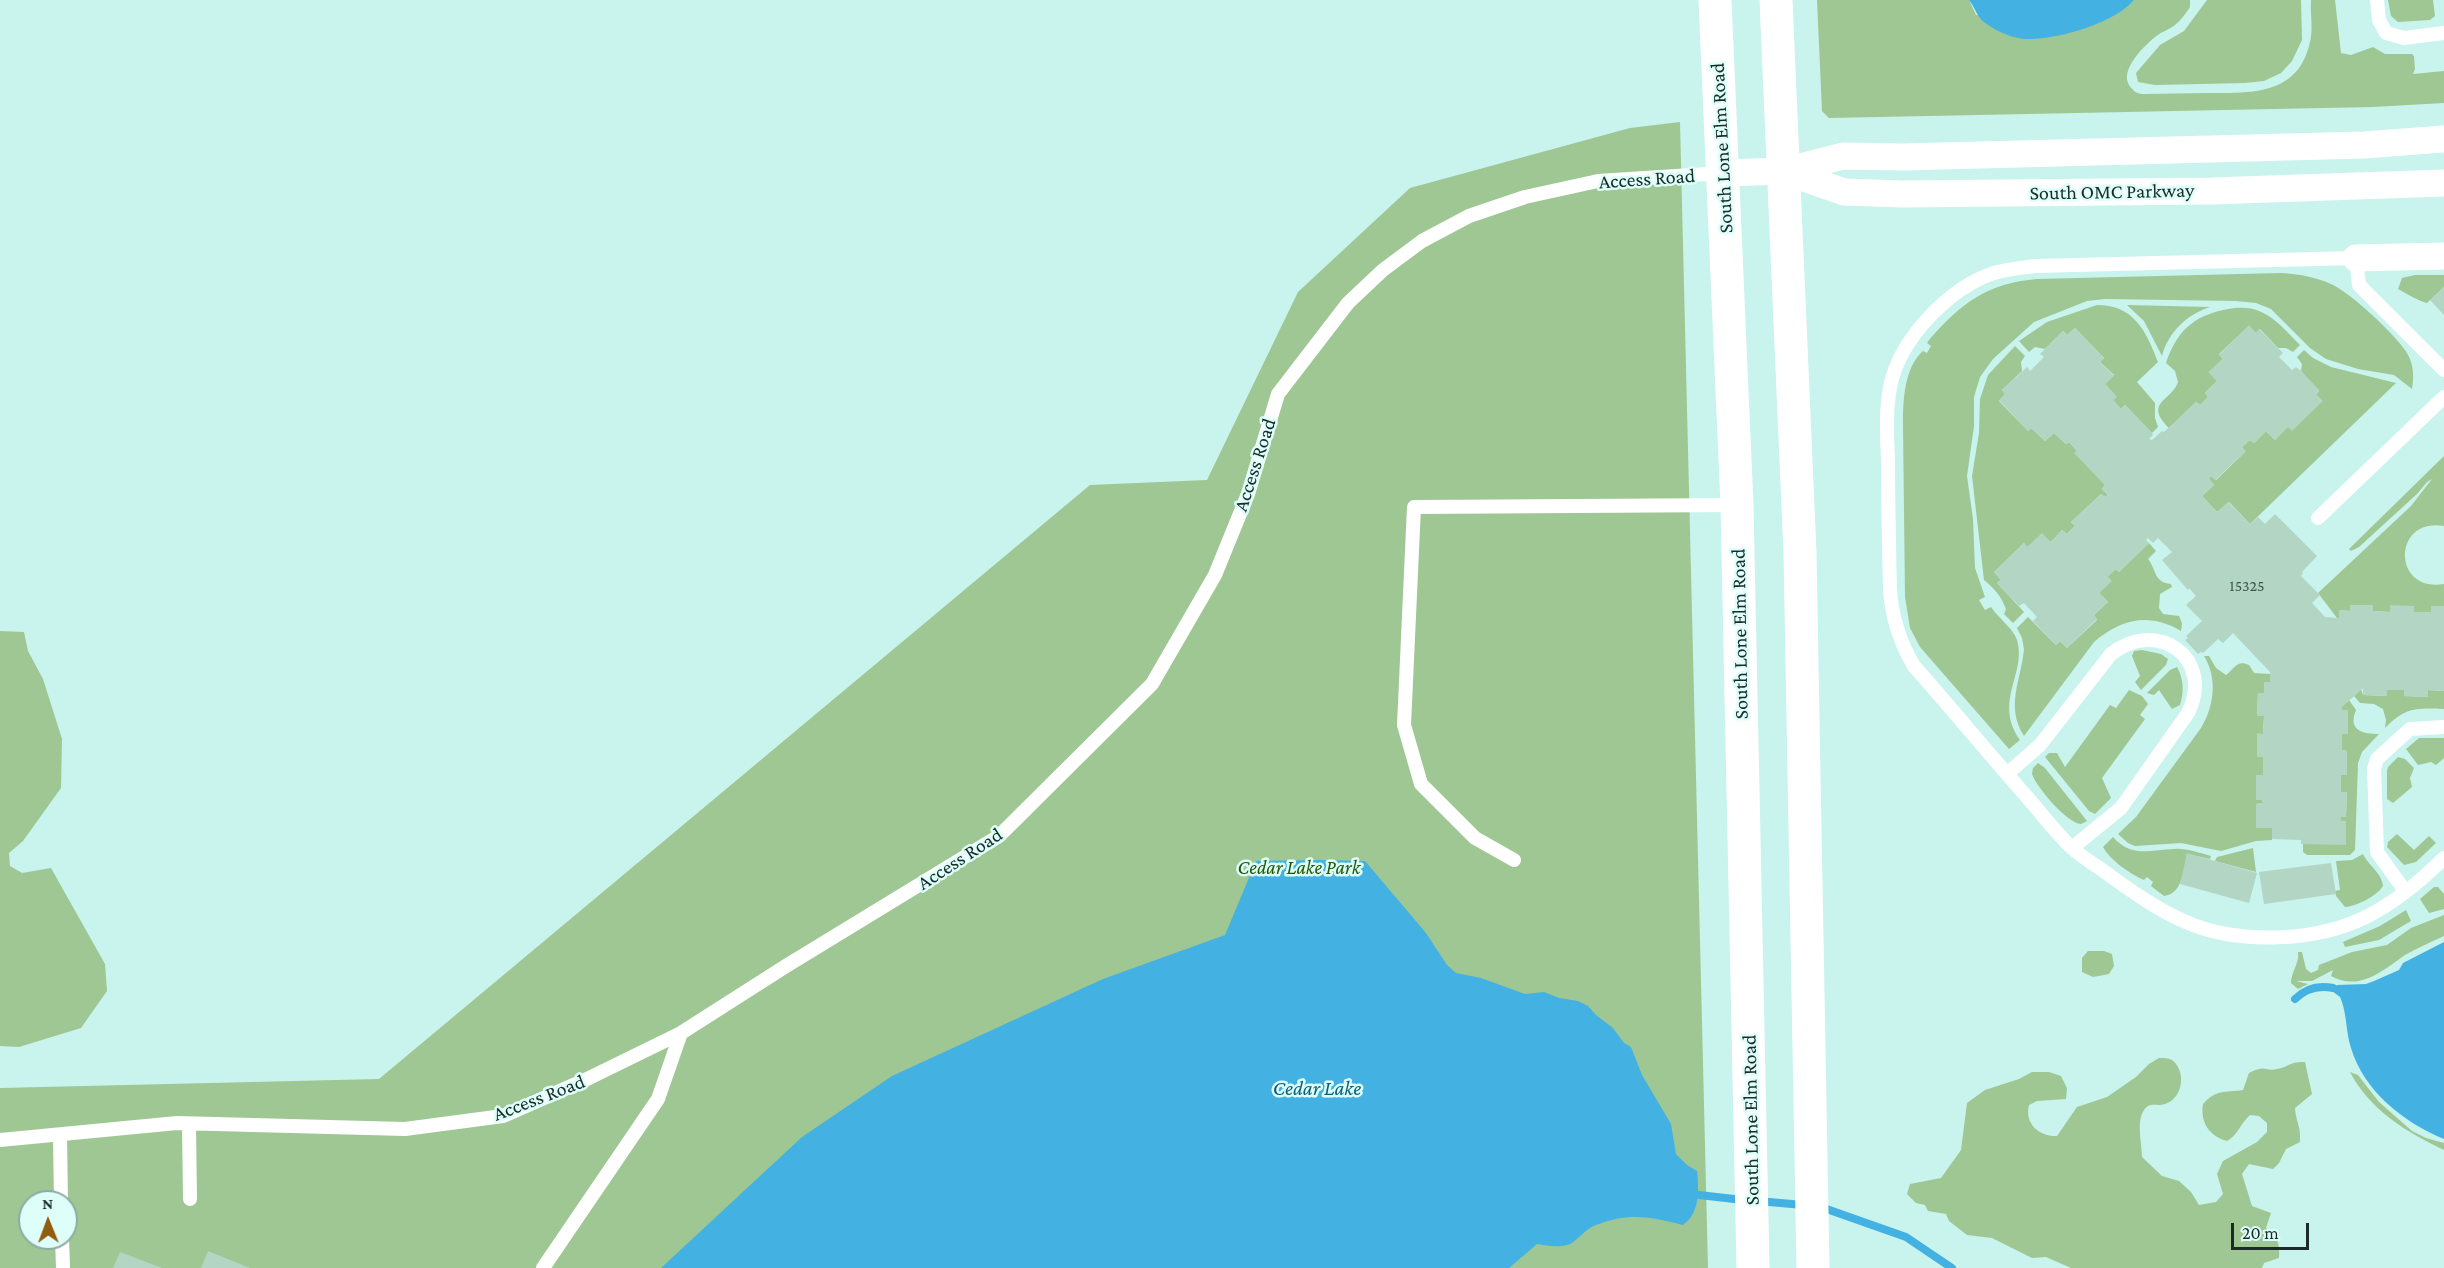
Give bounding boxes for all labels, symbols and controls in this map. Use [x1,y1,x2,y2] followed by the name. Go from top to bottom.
[1706,62,1738,234] street label: South Lone Elm Road
[1598,164,1696,194] street label: Access Road
[2029,179,2195,205] street label: South OMC Parkway
[1229,415,1281,515] street label: Access Road
[1727,548,1753,720] street label: South Lone Elm Road
[2229,576,2265,596] house number: 15325
[913,823,1007,895] street label: Access Road
[1238,856,1360,880] park label: Cedar Lake Park
[1738,1034,1764,1206] street label: South Lone Elm Road
[490,1069,588,1127] street label: Access Road
[1273,1076,1361,1102] water label: Cedar Lake
[18,1190,78,1250] north arrow
[42,1195,53,1212] text: N
[2234,1211,2312,1249] scale bar
[2242,1223,2279,1243] text: 20 m

